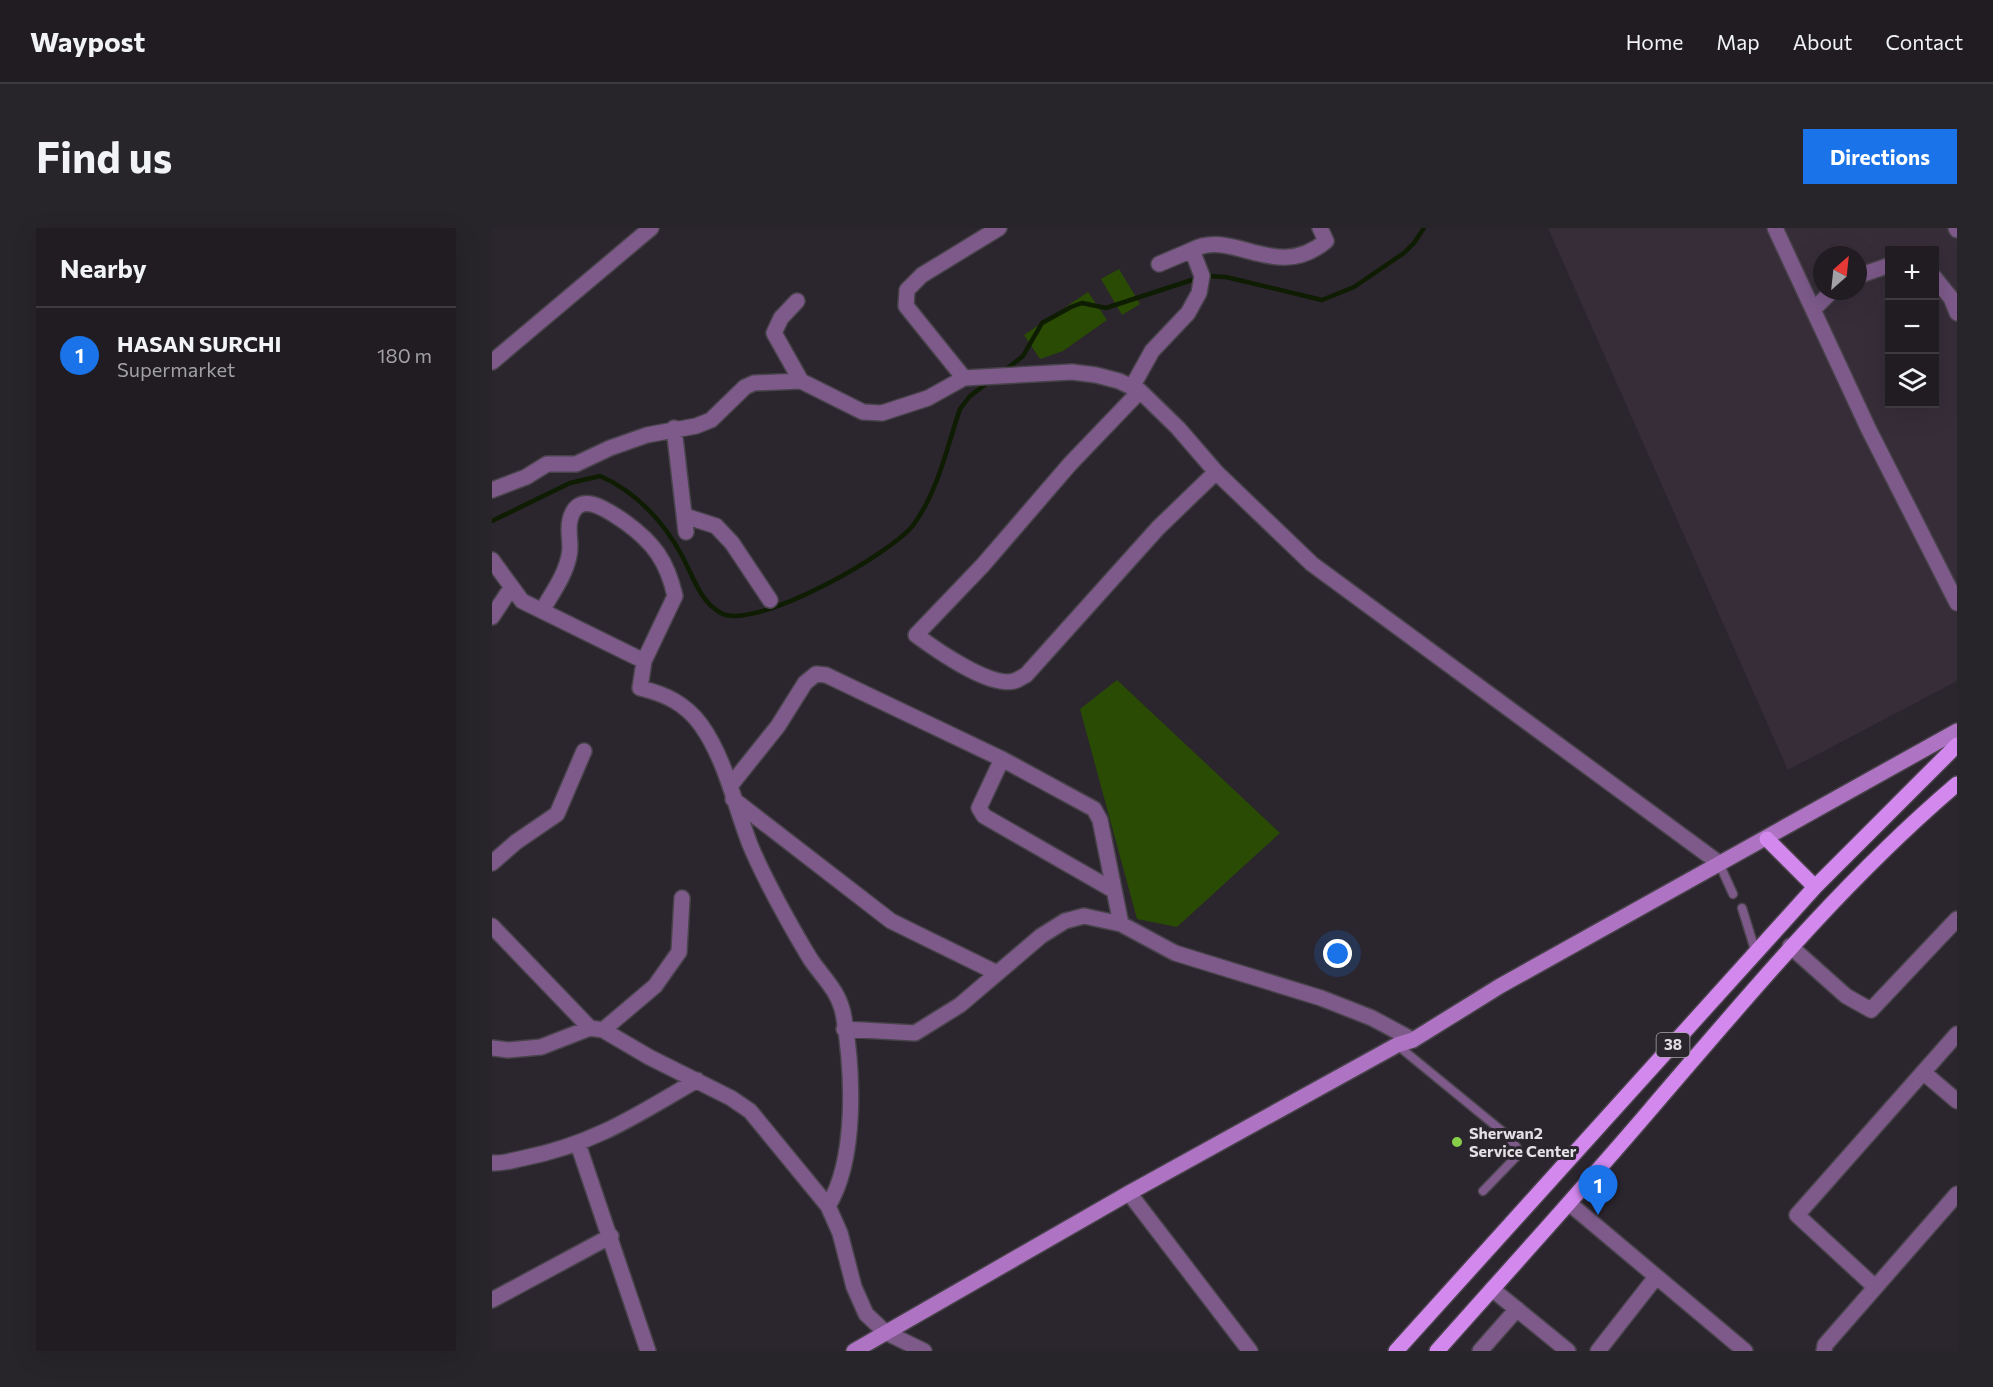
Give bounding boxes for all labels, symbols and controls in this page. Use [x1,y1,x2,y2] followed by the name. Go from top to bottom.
[30,24,145,58] text: Waypost
[1626,29,1683,54] text: Home
[1716,29,1760,54] text: Map
[1793,29,1852,54] text: About
[1885,29,1963,54] text: Contact
[1803,129,1957,184] button: Directions
[36,130,172,182] text: Find us
[1813,246,1867,300] north arrow
[1885,246,1939,408] map controls
[1885,246,1939,300] button: +
[60,252,147,283] text: Nearby
[1885,300,1939,354] button: −
[117,330,281,357] text: HASAN SURCHI
[75,343,84,367] text: 1
[377,343,432,367] text: 180 m
[1885,354,1939,408] button: layers
[117,357,235,381] text: Supermarket
[1323,939,1352,968] your location
[1656,1033,1690,1057] road number: 38
[1469,1123,1577,1160] place label: Sherwan2 Service Center
[1450,1135,1464,1149] marker: Sherwan2 Service Center
[1578,1166,1618,1215] pin: 1

